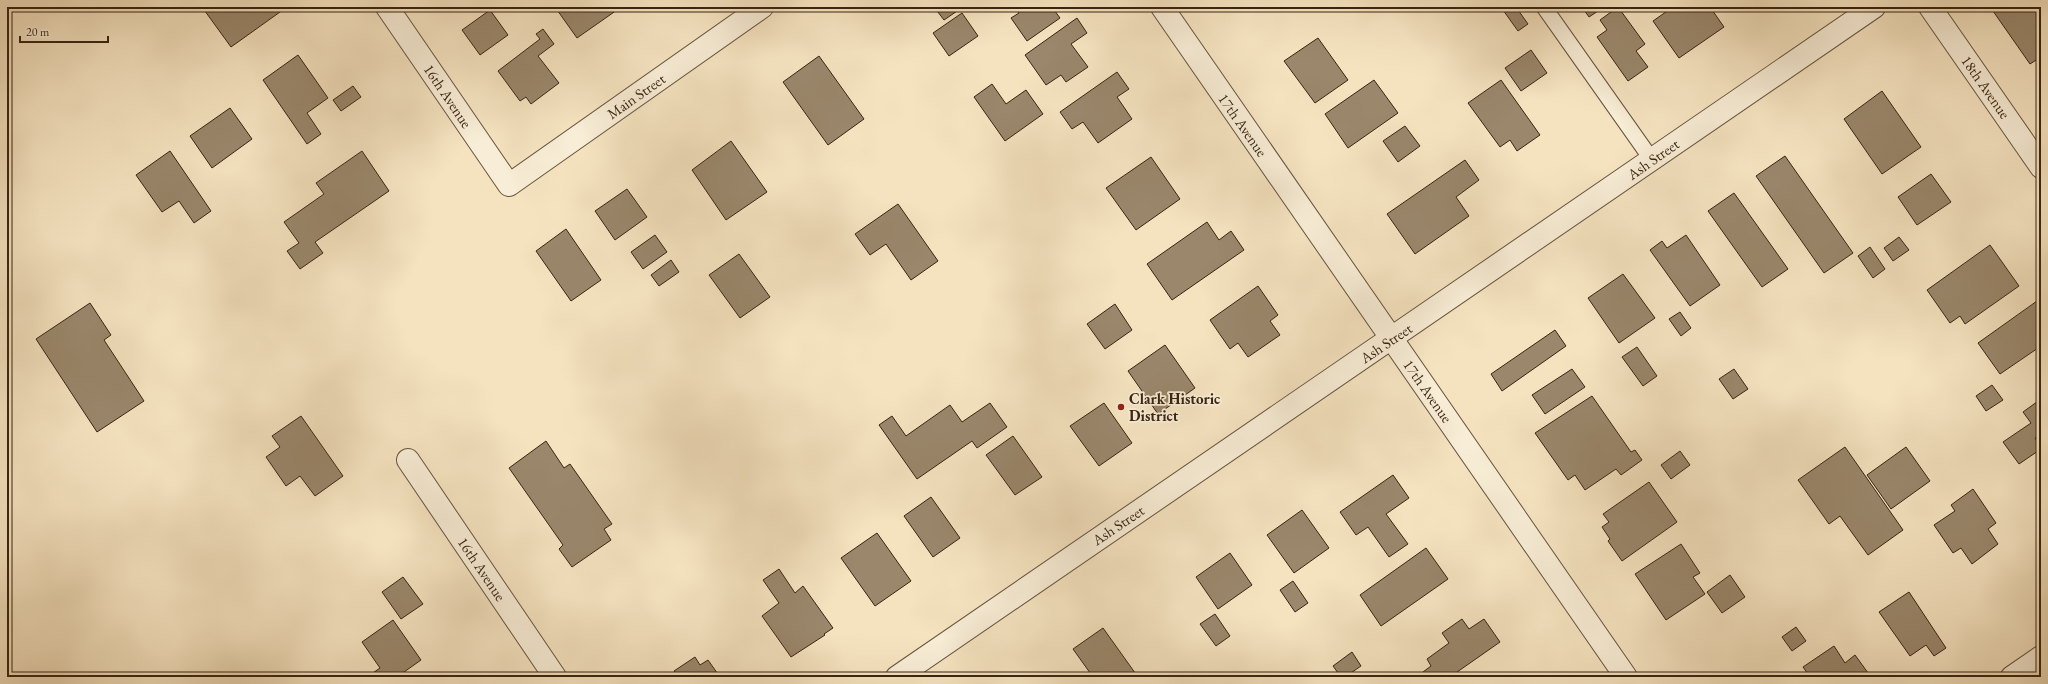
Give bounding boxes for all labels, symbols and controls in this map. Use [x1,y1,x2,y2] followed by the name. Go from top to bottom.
[20,18,108,44] scale bar
[26,24,50,40] text: 20 m
[1957,52,2015,122] street label: 18th Avenue
[420,60,476,132] street label: 16th Avenue
[603,69,669,123] street label: Main Street
[1214,90,1272,160] street label: 17th Avenue
[1623,134,1683,184] street label: Ash Street
[1355,318,1416,368] street label: Ash Street
[1399,356,1457,426] street label: 17th Avenue
[1129,389,1220,425] place label: Clark Historic District
[1116,402,1126,412] marker: Clark Historic District
[1087,500,1148,550] street label: Ash Street
[454,533,510,605] street label: 16th Avenue

